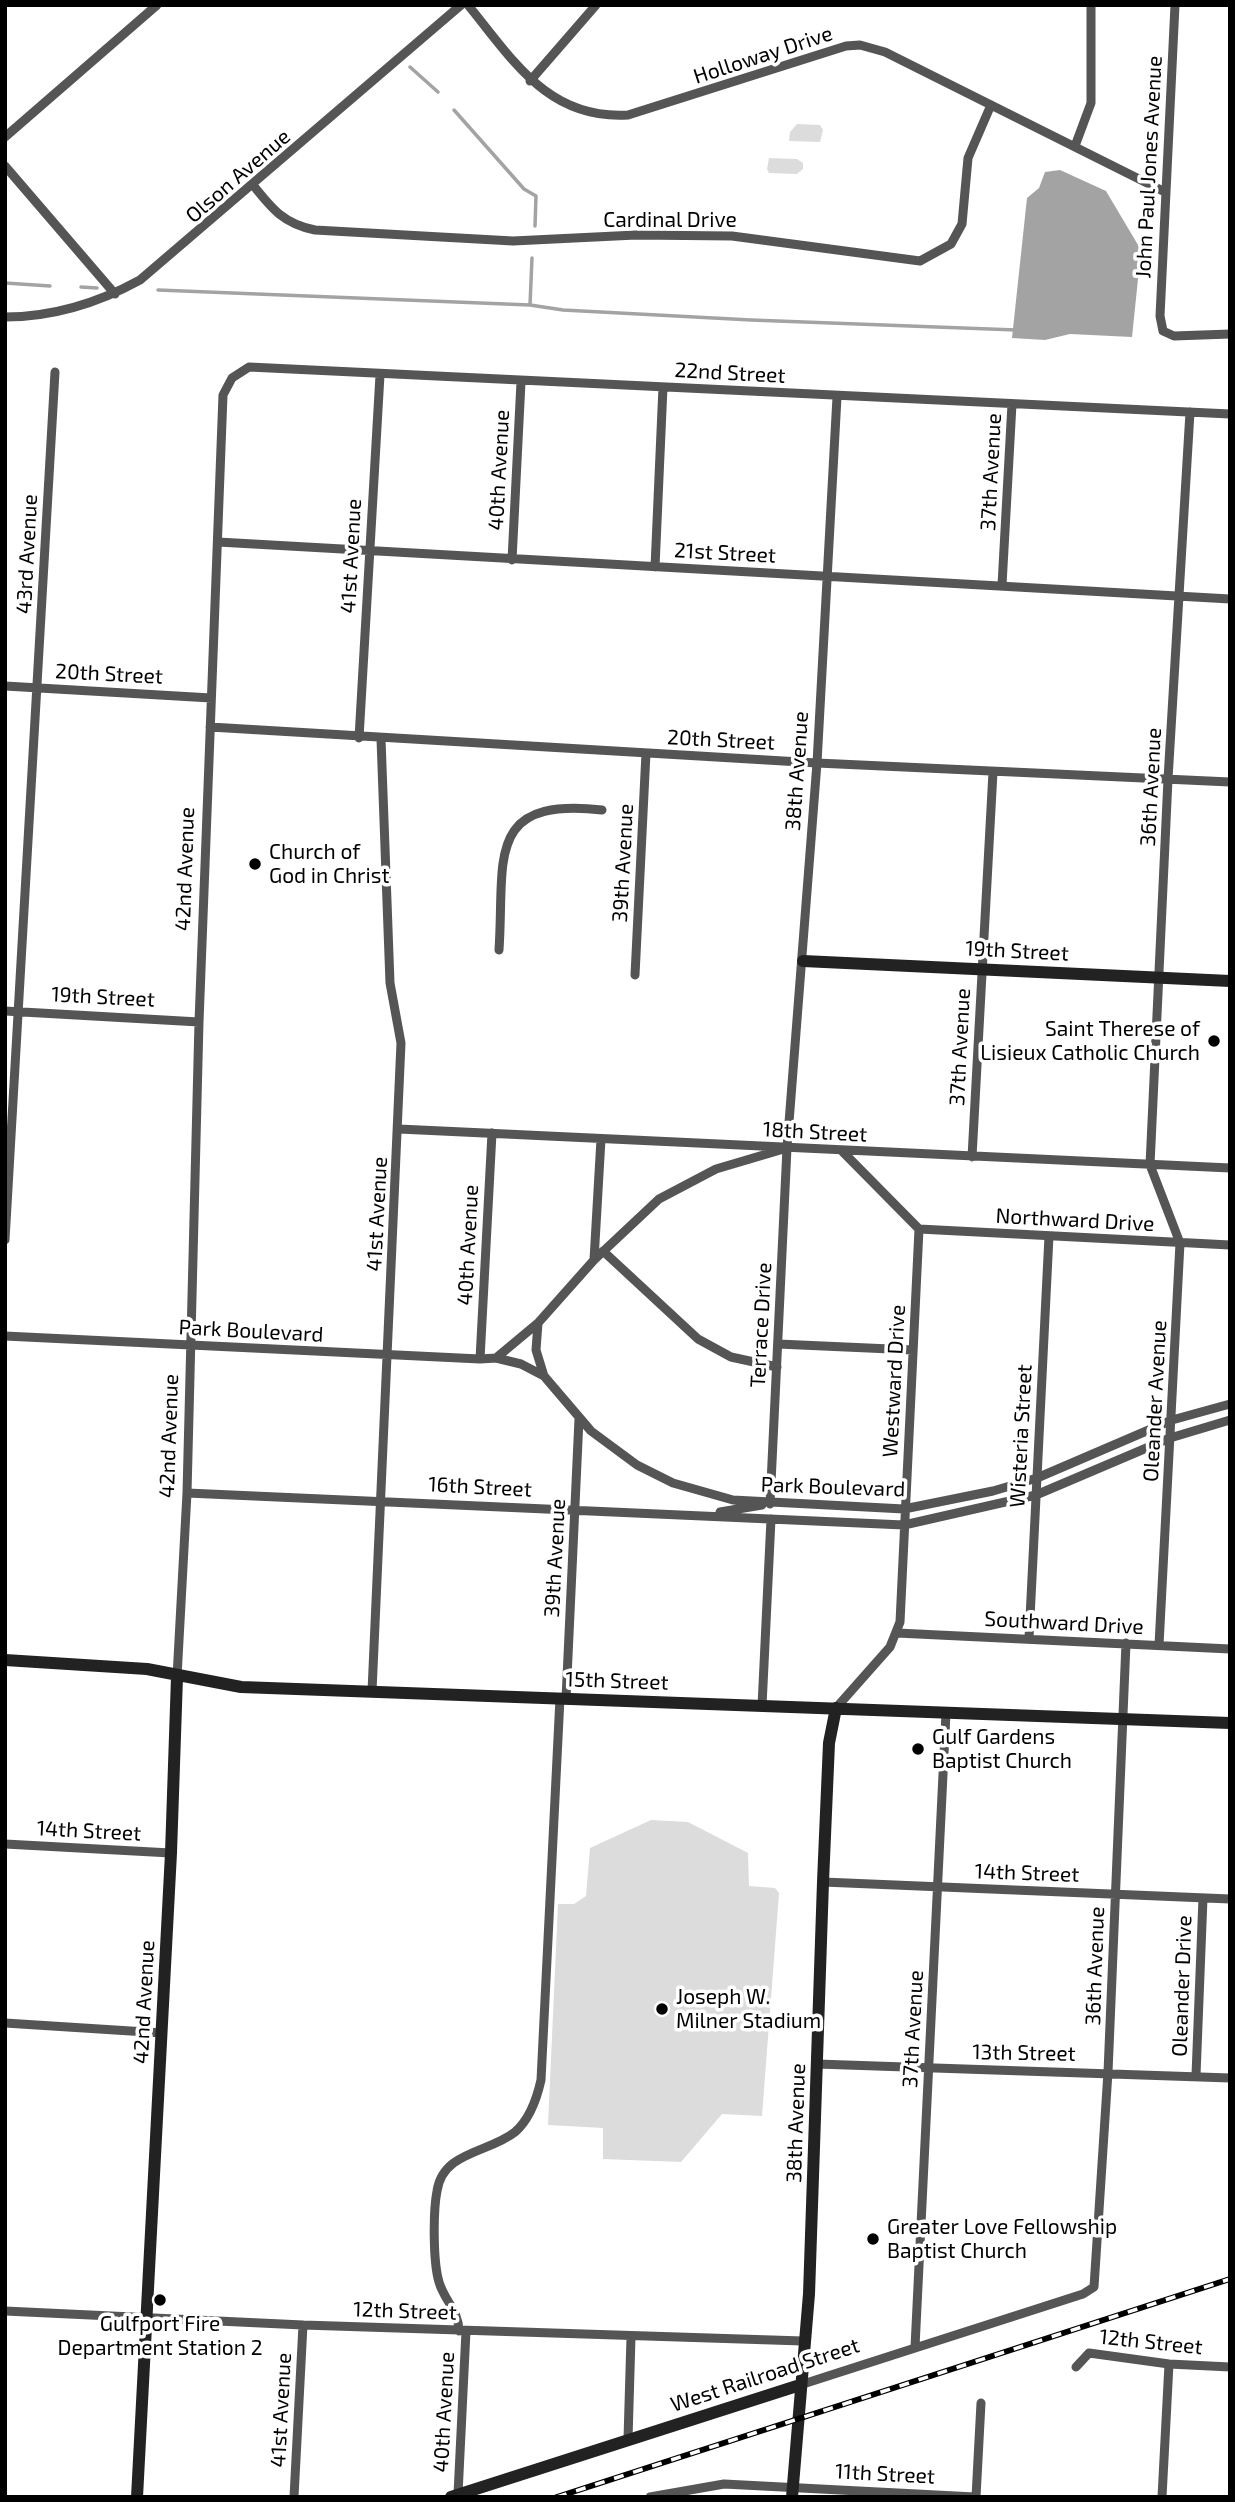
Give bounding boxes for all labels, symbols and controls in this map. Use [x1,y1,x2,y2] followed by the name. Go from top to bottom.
[690,21,836,89] street label: Holloway Drive
[1131,55,1167,279] street label: John Paul Jones Avenue
[181,124,295,228] street label: Olson Avenue
[603,207,737,233] street label: Cardinal Drive
[674,358,786,388] street label: 22nd Street
[483,409,515,531] street label: 40th Avenue
[975,413,1007,531] street label: 37th Avenue
[11,493,43,615] street label: 43rd Avenue
[335,498,367,614] street label: 41st Avenue
[673,538,777,568] street label: 21st Street
[55,659,163,689] street label: 20th Street
[780,710,814,832] street label: 38th Avenue
[667,725,775,755] street label: 20th Street
[1135,727,1167,847] street label: 36th Avenue
[607,803,639,923] street label: 39th Avenue
[170,807,200,931] street label: 42nd Avenue
[269,839,389,889] place label: Church of God in Christ
[247,856,263,872] marker: Church of God in Christ
[965,936,1069,966] street label: 19th Street
[51,982,155,1012] street label: 19th Street
[944,988,976,1106] street label: 37th Avenue
[980,1016,1200,1066] place label: Saint Therese of Lisieux Catholic Church
[1206,1033,1222,1049] marker: Saint Therese of Lisieux Catholic Church
[762,1117,868,1147] street label: 18th Street
[361,1156,393,1272] street label: 41st Avenue
[452,1184,484,1306] street label: 40th Avenue
[995,1203,1155,1237] street label: Northward Drive
[745,1262,777,1388] street label: Terrace Drive
[877,1304,911,1458] street label: Westward Drive
[178,1315,324,1347] street label: Park Boulevard
[1138,1319,1172,1483] street label: Oleander Avenue
[1005,1364,1037,1508] street label: Wisteria Street
[154,1374,184,1498] street label: 42nd Avenue
[428,1472,532,1502] street label: 16th Street
[760,1472,906,1502] street label: Park Boulevard
[539,1498,571,1618] street label: 39th Avenue
[984,1606,1144,1640] street label: Southward Drive
[565,1667,669,1695] street label: 15th Street
[932,1724,1072,1774] place label: Gulf Gardens Baptist Church
[910,1741,926,1757] marker: Gulf Gardens Baptist Church
[36,1816,142,1846] street label: 14th Street
[974,1859,1080,1887] street label: 14th Street
[1080,1906,1110,2026] street label: 36th Avenue
[1167,1915,1197,2057] street label: Oleander Drive
[128,1939,160,2065] street label: 42nd Avenue
[897,1970,929,2088] street label: 37th Avenue
[676,1984,821,2034] place label: Joseph W. Milner Stadium
[654,2001,670,2017] marker: Joseph W. Milner Stadium
[972,2040,1076,2066] street label: 13th Street
[781,2063,811,2183] street label: 38th Avenue
[887,2214,1117,2264] place label: Greater Love Fellowship Baptist Church
[865,2231,881,2247] marker: Greater Love Fellowship Baptist Church
[152,2292,168,2308] marker: Gulfport Fire Department Station 2
[353,2297,457,2325] street label: 12th Street
[58,2311,262,2361] place label: Gulfport Fire Department Station 2
[1098,2324,1204,2360] street label: 12th Street
[668,2333,862,2417] street label: West Railroad Street
[428,2351,460,2473] street label: 40th Avenue
[265,2352,297,2468] street label: 41st Avenue
[834,2459,936,2489] street label: 11th Street

